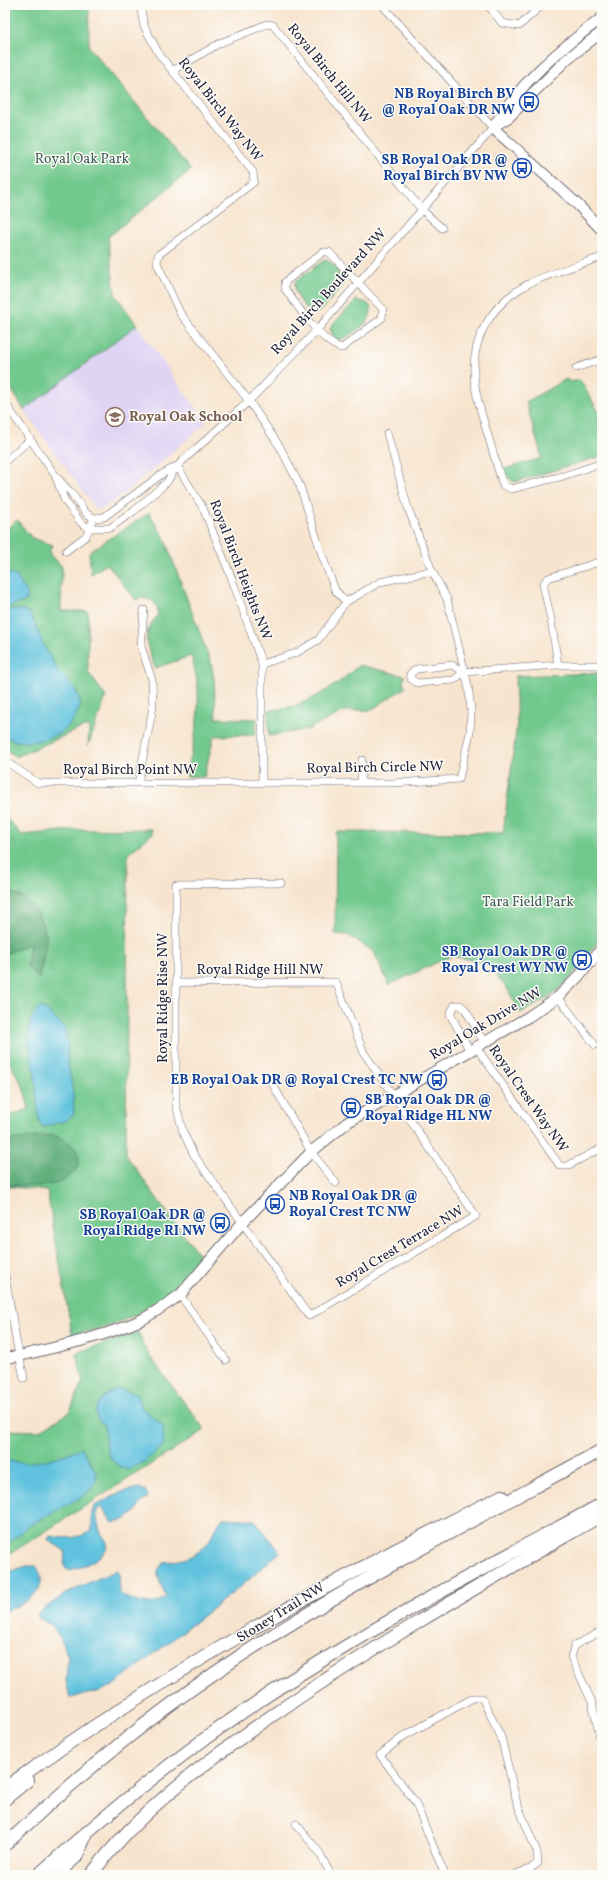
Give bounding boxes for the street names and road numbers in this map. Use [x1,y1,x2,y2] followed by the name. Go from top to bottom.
[282,20,376,128] street label: Royal Birch Hill NW
[173,54,267,166] street label: Royal Birch Way NW
[267,225,391,359] street label: Royal Birch Boulevard NW
[204,497,276,643] street label: Royal Birch Heights NW
[306,757,444,779] street label: Royal Birch Circle NW
[63,761,197,780] street label: Royal Birch Point NW
[154,933,173,1063] street label: Royal Ridge Rise NW
[197,961,323,980] street label: Royal Ridge Hill NW
[427,983,545,1065] street label: Royal Oak Drive NW
[484,1042,572,1156] street label: Royal Crest Way NW
[333,1201,467,1293] street label: Royal Crest Terrace NW
[233,1578,329,1648] street label: Stoney Trail NW

